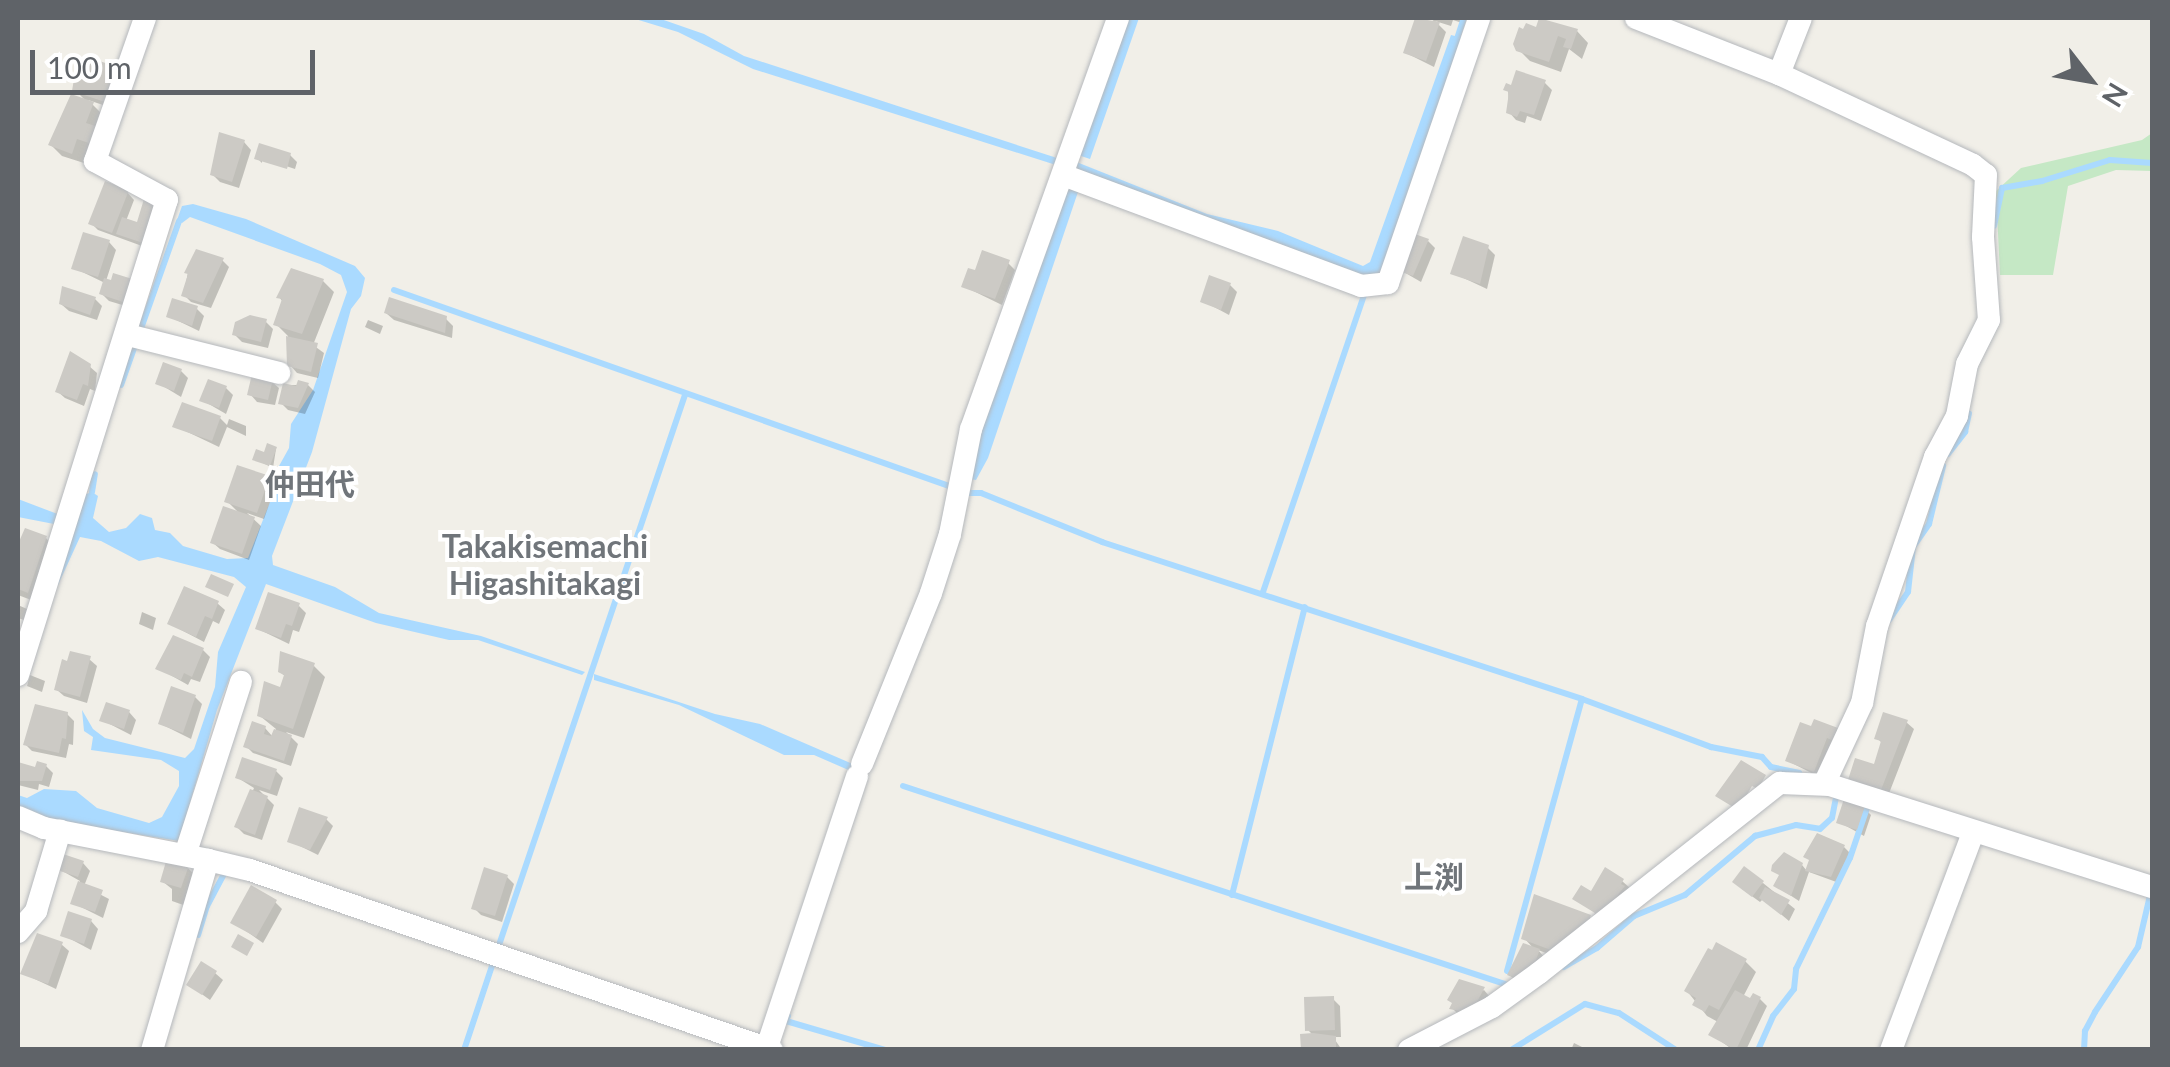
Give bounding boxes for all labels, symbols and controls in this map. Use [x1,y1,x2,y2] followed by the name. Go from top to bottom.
[35,30,320,92] scale bar
[2040,30,2140,130] north arrow
[47,49,132,85] text: 100 m
[2096,77,2136,113] text: N
[265,465,355,501] district label: 仲田代
[442,528,648,603] district label: Takakisemachi Higashitakagi
[1404,858,1464,894] district label: 上渕

